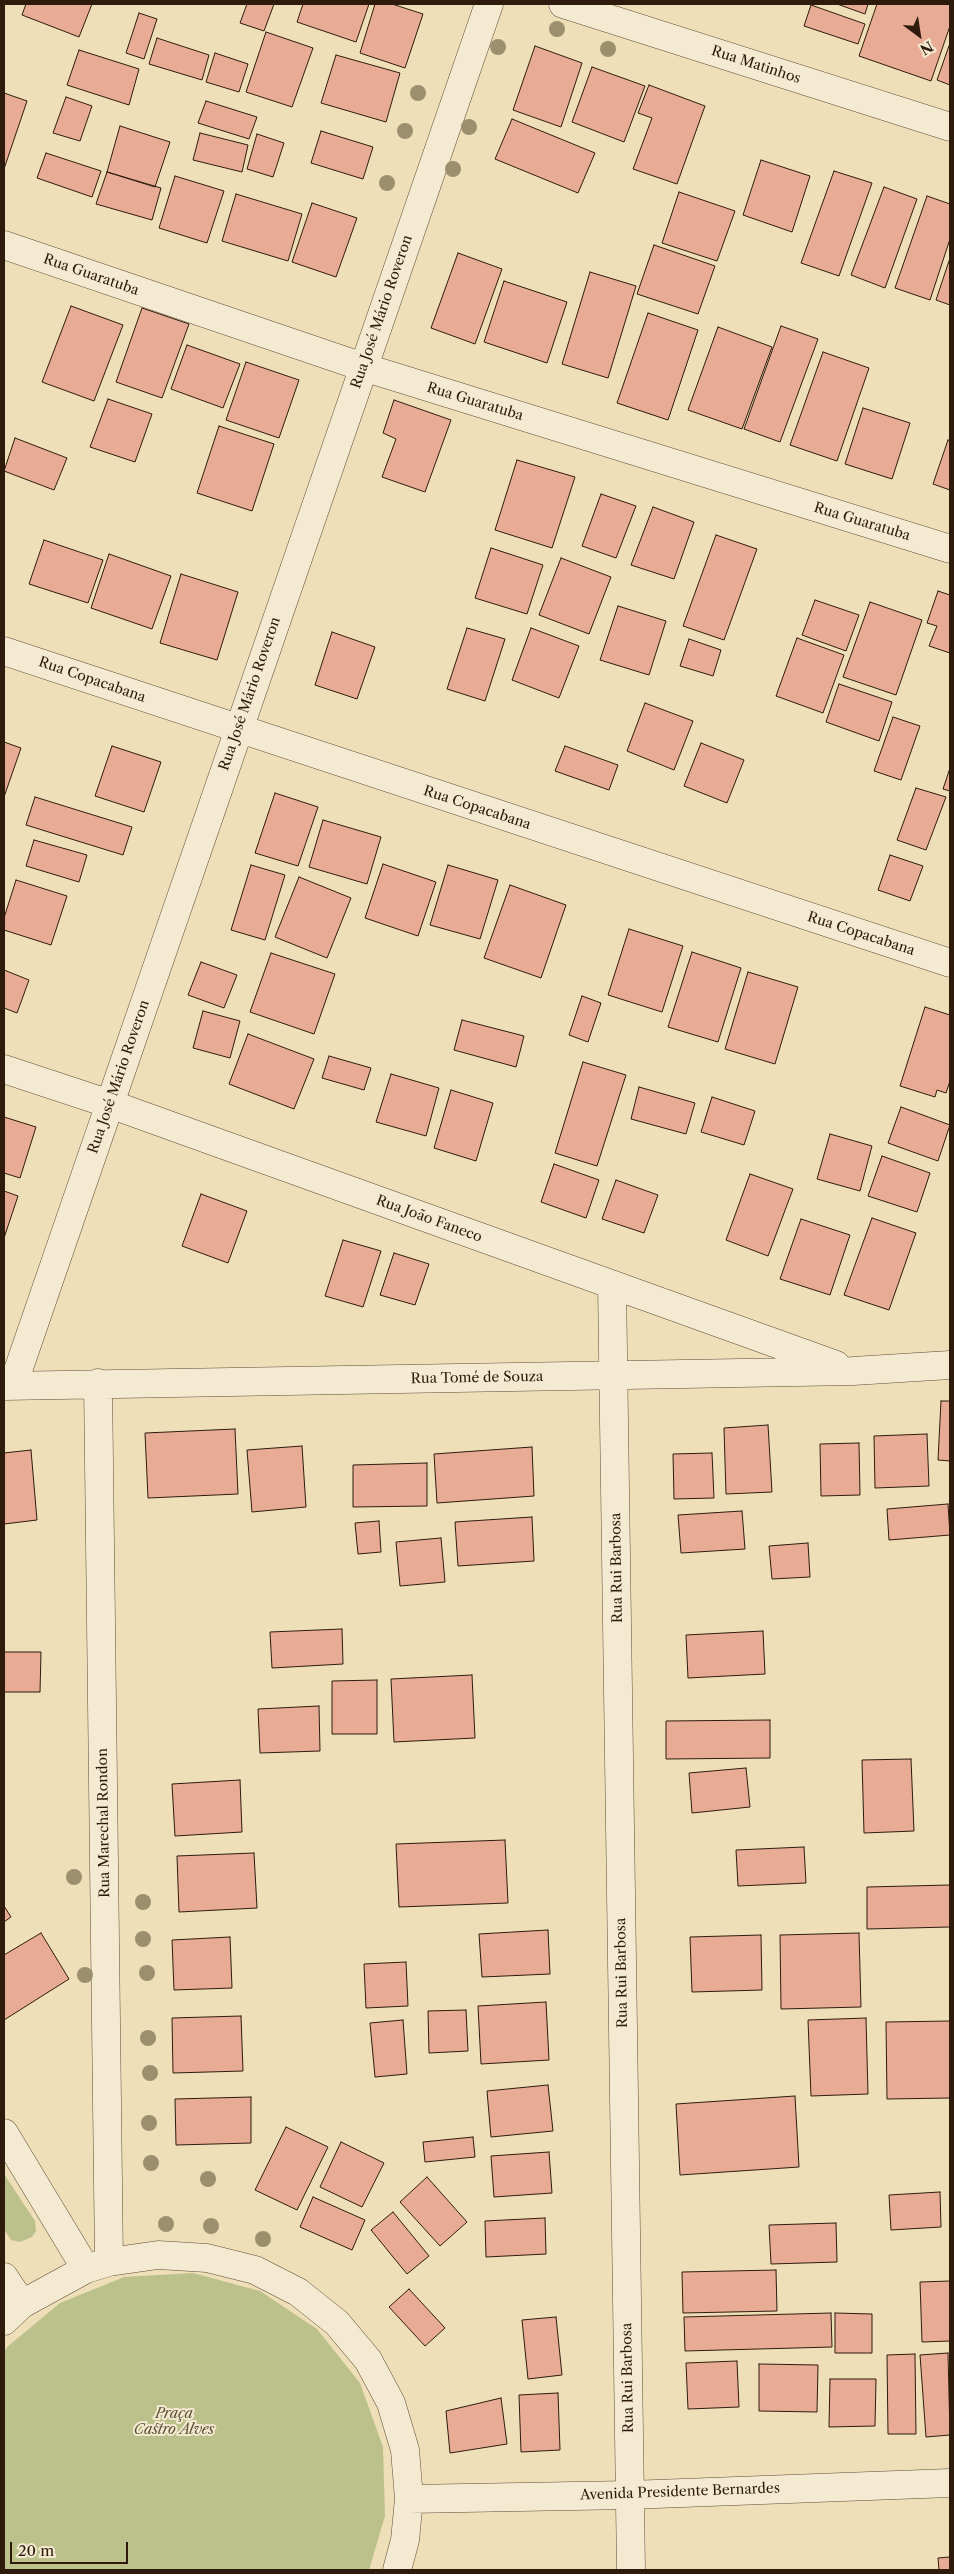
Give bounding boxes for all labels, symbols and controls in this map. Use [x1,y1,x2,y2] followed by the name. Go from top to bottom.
[894,10,944,60] north arrow
[917,37,937,59] text: N
[709,43,803,87] street label: Rua Matinhos
[348,233,416,391] street label: Rua José Mário Roveron
[41,251,141,299] street label: Rua Guaratuba
[425,379,525,425] street label: Rua Guaratuba
[812,499,912,545] street label: Rua Guaratuba
[216,615,284,773] street label: Rua José Mário Roveron
[36,654,148,706] street label: Rua Copacabana
[421,783,533,833] street label: Rua Copacabana
[805,909,917,959] street label: Rua Copacabana
[85,998,153,1156] street label: Rua José Mário Roveron
[374,1192,484,1246] street label: Rua João Faneco
[411,1368,543,1388] street label: Rua Tomé de Souza
[608,1513,626,1623] street label: Rua Rui Barbosa
[94,1748,114,1898] street label: Rua Marechal Rondon
[613,1918,631,2028] street label: Rua Rui Barbosa
[619,2323,637,2433] street label: Rua Rui Barbosa
[134,2406,214,2438] park label: Praça Castro Alves
[580,2480,780,2504] street label: Avenida Presidente Bernardes
[12,2532,130,2564] scale bar
[18,2541,54,2560] text: 20 m

